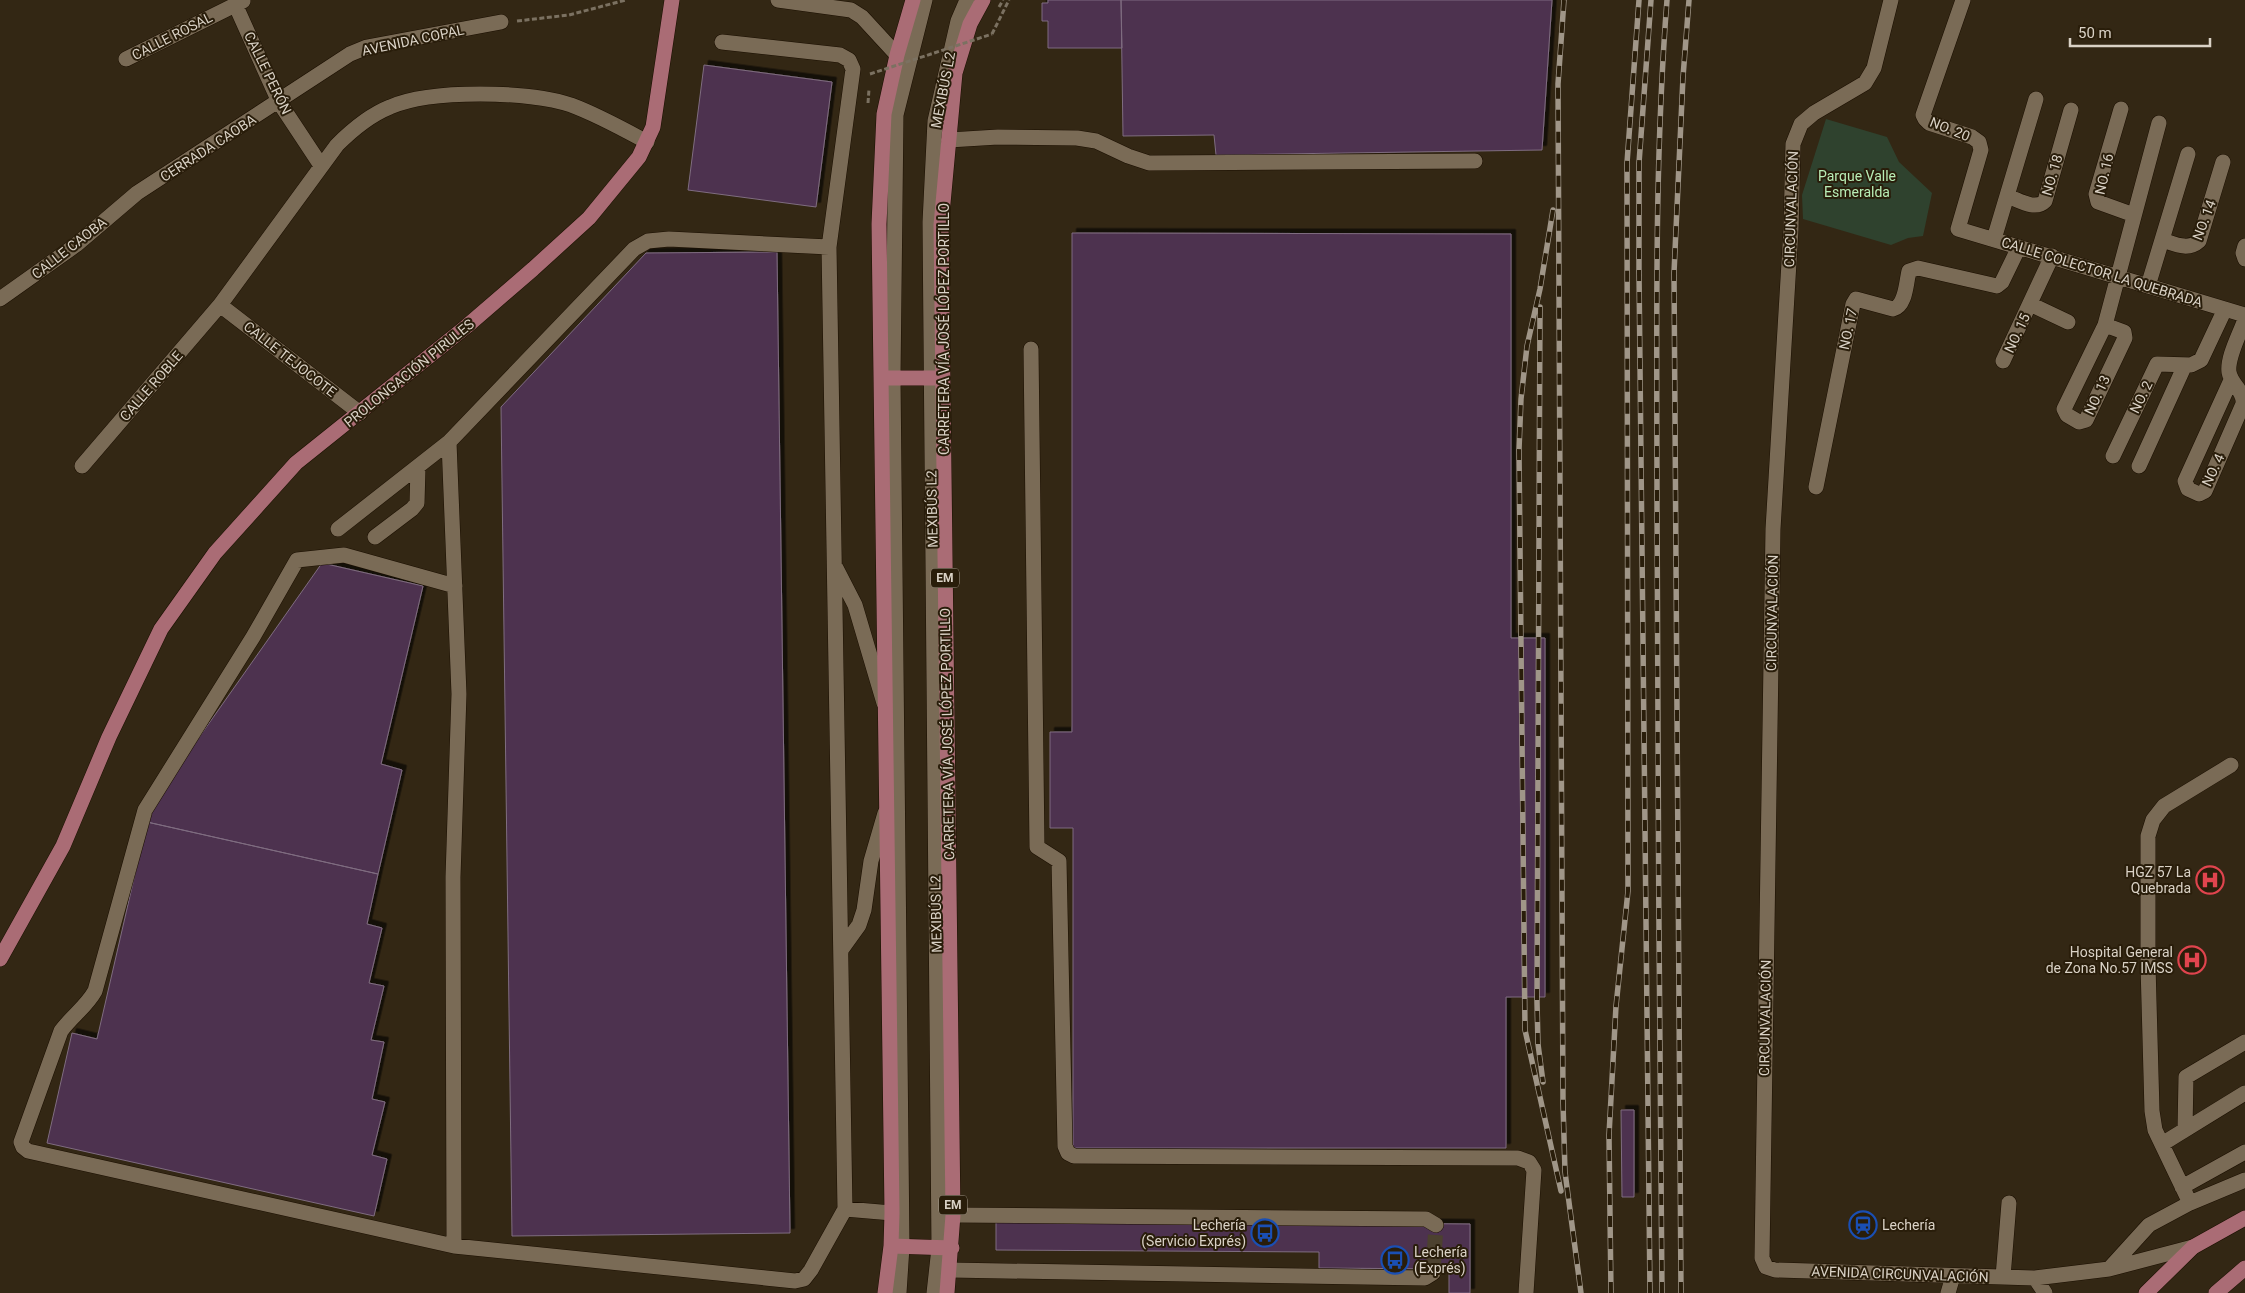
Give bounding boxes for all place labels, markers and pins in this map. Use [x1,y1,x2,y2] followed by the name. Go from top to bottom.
[2125,864,2191,896] place label: HGZ 57 La Quebrada
[2195,865,2225,895] hospital icon: HGZ 57 La Quebrada
[2046,944,2173,976] place label: Hospital General de Zona No.57 IMSS
[2177,945,2207,975] hospital icon: Hospital General de Zona No.57 IMSS
[1848,1210,1878,1240] station icon: Lechería
[1141,1217,1246,1250] place label: Lechería (Servicio Exprés)
[1882,1217,1935,1233] place label: Lechería
[1250,1218,1280,1248] bus stop icon: Lechería (Servicio Exprés)
[1414,1244,1467,1277] place label: Lechería (Exprés)
[1380,1245,1410,1275] bus stop icon: Lechería (Exprés)

